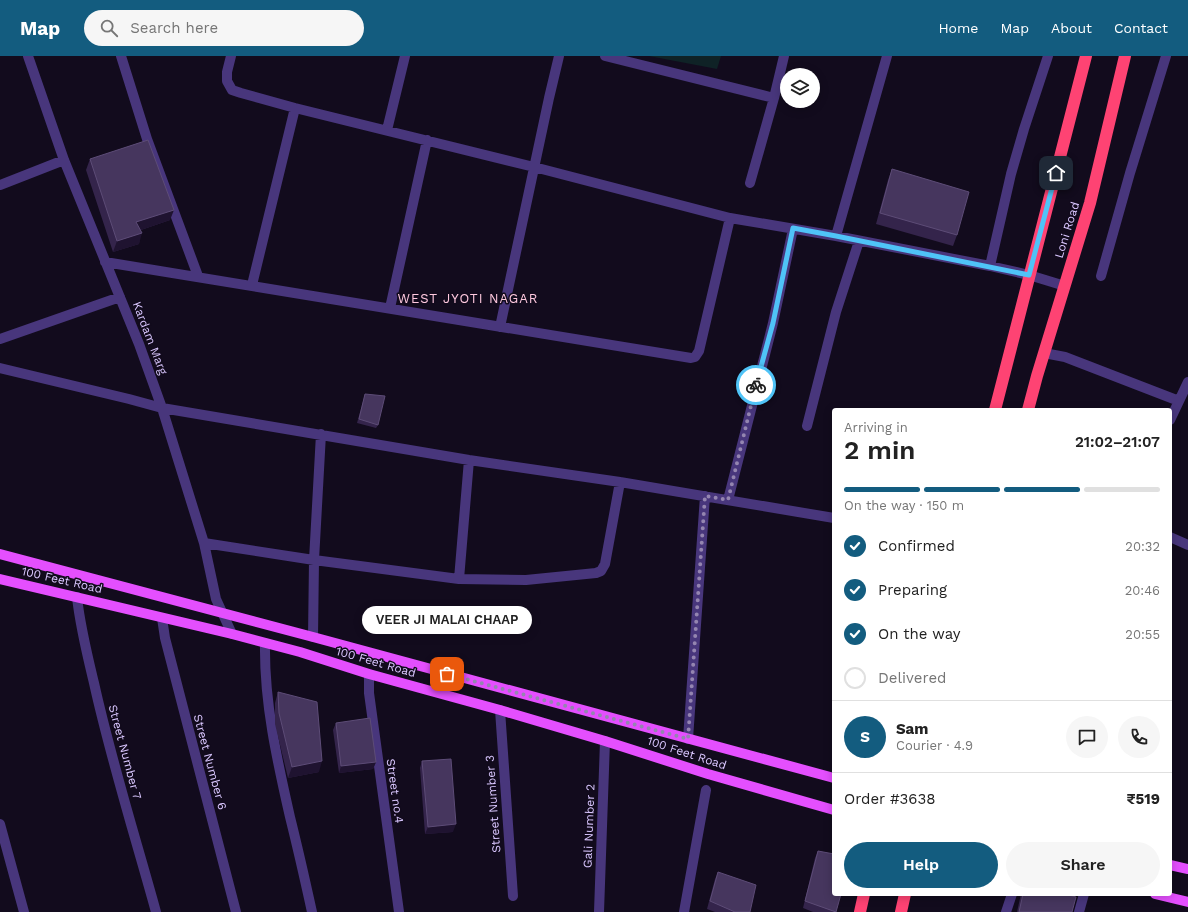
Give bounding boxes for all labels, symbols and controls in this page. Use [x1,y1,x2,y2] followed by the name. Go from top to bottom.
[84,10,364,46] search box
[20,17,60,40] text: Map
[98,17,120,39] icon: search
[130,19,218,37] text: Search here
[938,20,978,36] text: Home
[1000,20,1029,36] text: Map
[1051,20,1092,36] text: About
[1114,20,1168,36] text: Contact
[780,68,820,108] map controls
[780,68,820,108] button: layers
[1039,156,1073,190] pin
[1045,162,1067,184] icon: home
[1052,200,1082,260] street label: Loni Road
[398,291,538,306] district label: WEST JYOTI NAGAR
[130,300,171,377] street label: Kardam Marg
[736,365,776,405] courier
[745,374,767,396] icon: bike
[844,420,908,435] text: Arriving in
[1075,433,1160,451] text: 21:02–21:07
[844,435,915,465] text: 2 min
[844,498,964,513] text: On the way · 150 m
[844,535,866,557] icon: check
[878,537,955,555] text: Confirmed
[1125,539,1160,554] text: 20:32
[20,564,104,596] street label: 100 Feet Road
[844,579,866,601] icon: check
[878,581,947,599] text: Preparing
[1125,583,1160,598] text: 20:46
[362,606,532,634] callout: VEER JI MALAI CHAAP
[376,612,518,627] text: VEER JI MALAI CHAAP
[844,623,866,645] icon: check
[878,625,960,643] text: On the way
[1125,627,1160,642] text: 20:55
[334,644,418,680] street label: 100 Feet Road
[430,657,464,691] pin
[436,663,458,685] icon: bag
[878,669,946,687] text: Delivered
[106,703,144,801] street label: Street Number 7
[191,713,229,811] street label: Street Number 6
[1066,716,1108,758] button: chat
[1118,716,1160,758] button: phone
[896,720,928,738] text: Sam
[860,728,870,746] text: S
[646,734,728,772] street label: 100 Feet Road
[896,738,973,753] text: Courier · 4.9
[483,755,503,853] street label: Street Number 3
[384,758,406,824] street label: Street no.4
[581,784,597,868] street label: Gali Number 2
[844,790,935,808] text: Order #3638
[1127,790,1160,808] text: ₹519
[844,842,998,888] button: Help
[1006,842,1160,888] button: Share

